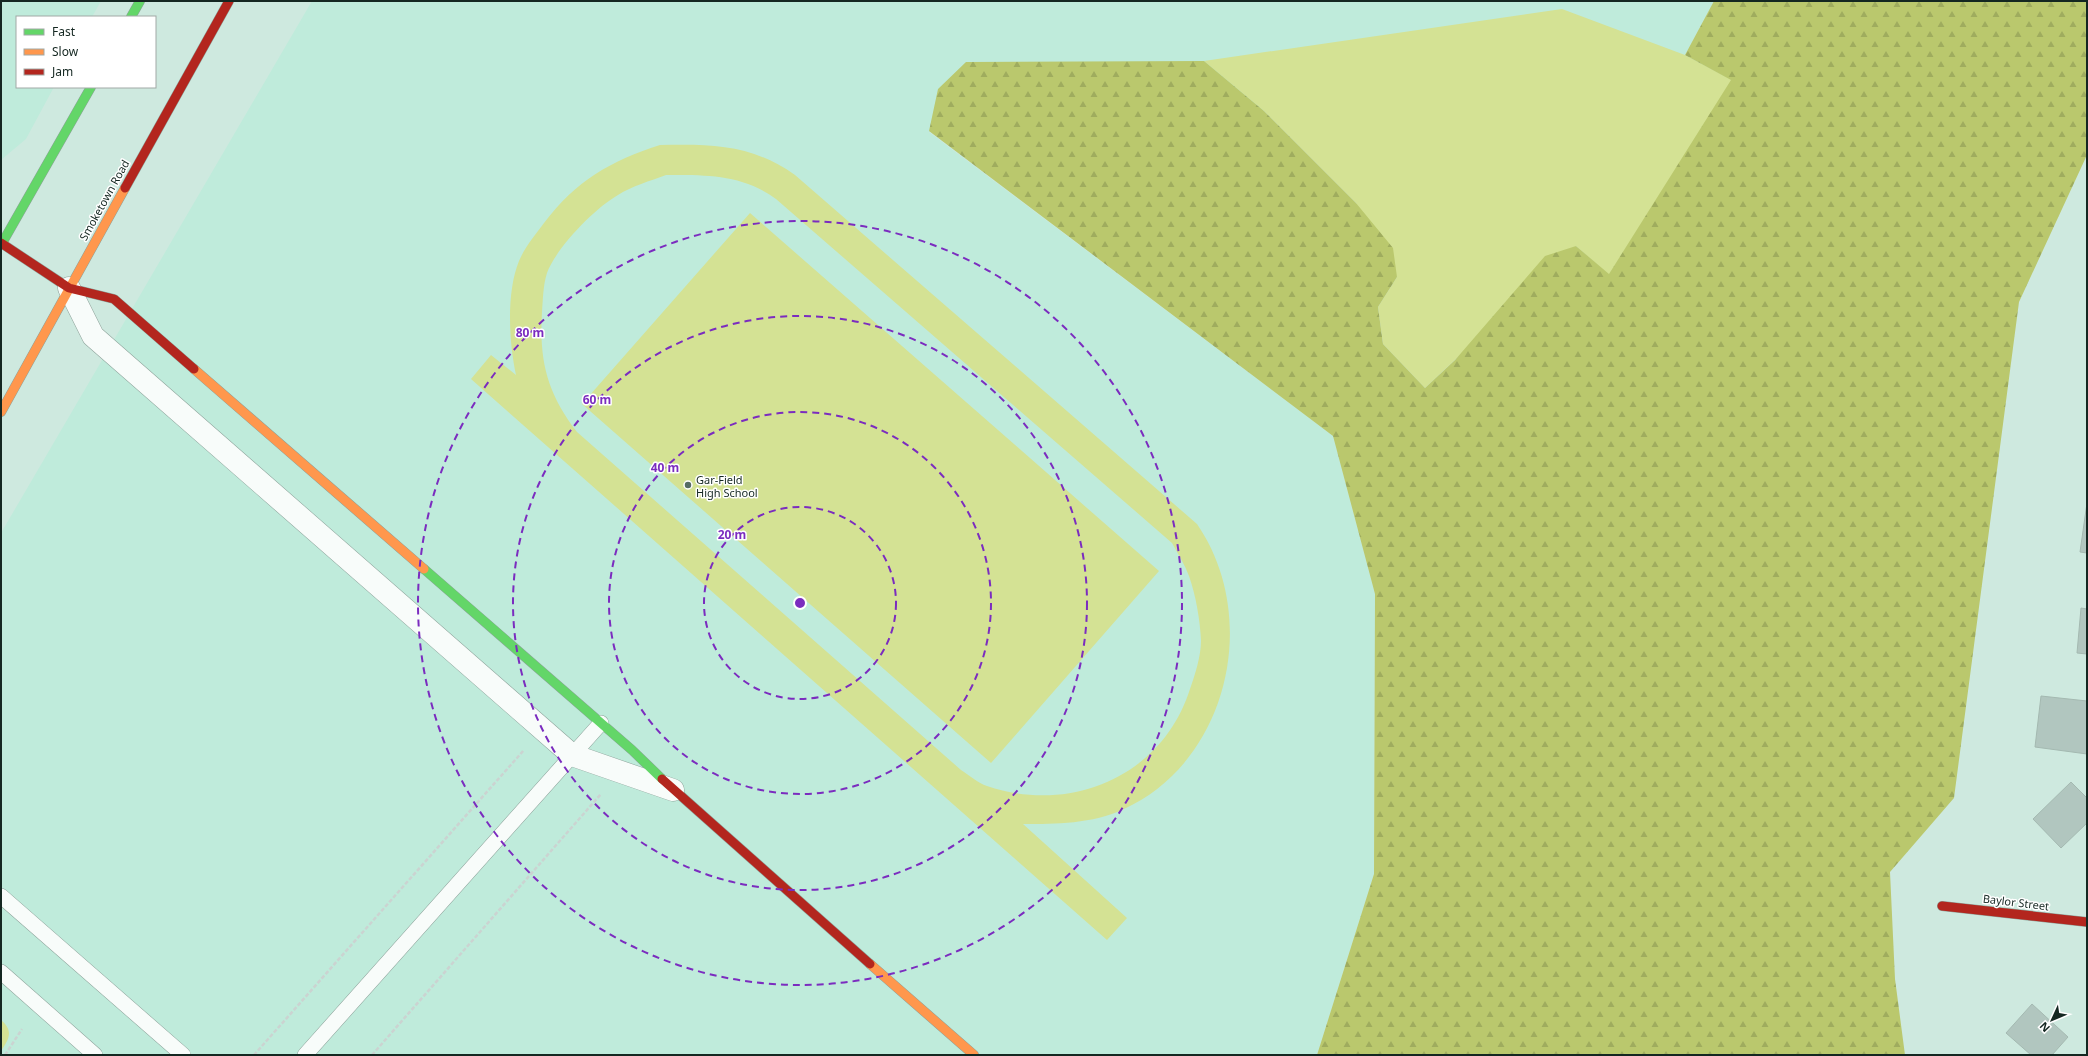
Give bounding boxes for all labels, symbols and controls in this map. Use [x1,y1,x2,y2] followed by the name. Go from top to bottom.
[16,16,156,88] legend
[52,23,76,40] text: Fast
[52,43,79,60] text: Slow
[51,63,73,80] text: Jam
[76,157,132,243] street label: Smoketown Road
[516,324,544,341] text: 80 m
[583,391,611,408] text: 60 m
[651,459,679,476] text: 40 m
[696,472,758,500] place label: Gar-Field High School
[683,480,693,490] marker: Gar-Field High School
[718,526,746,543] text: 20 m
[793,596,807,610] centre of rings
[1982,891,2050,914] street label: Baylor Street
[2032,1000,2072,1040] north arrow
[2036,1019,2053,1036] text: N

